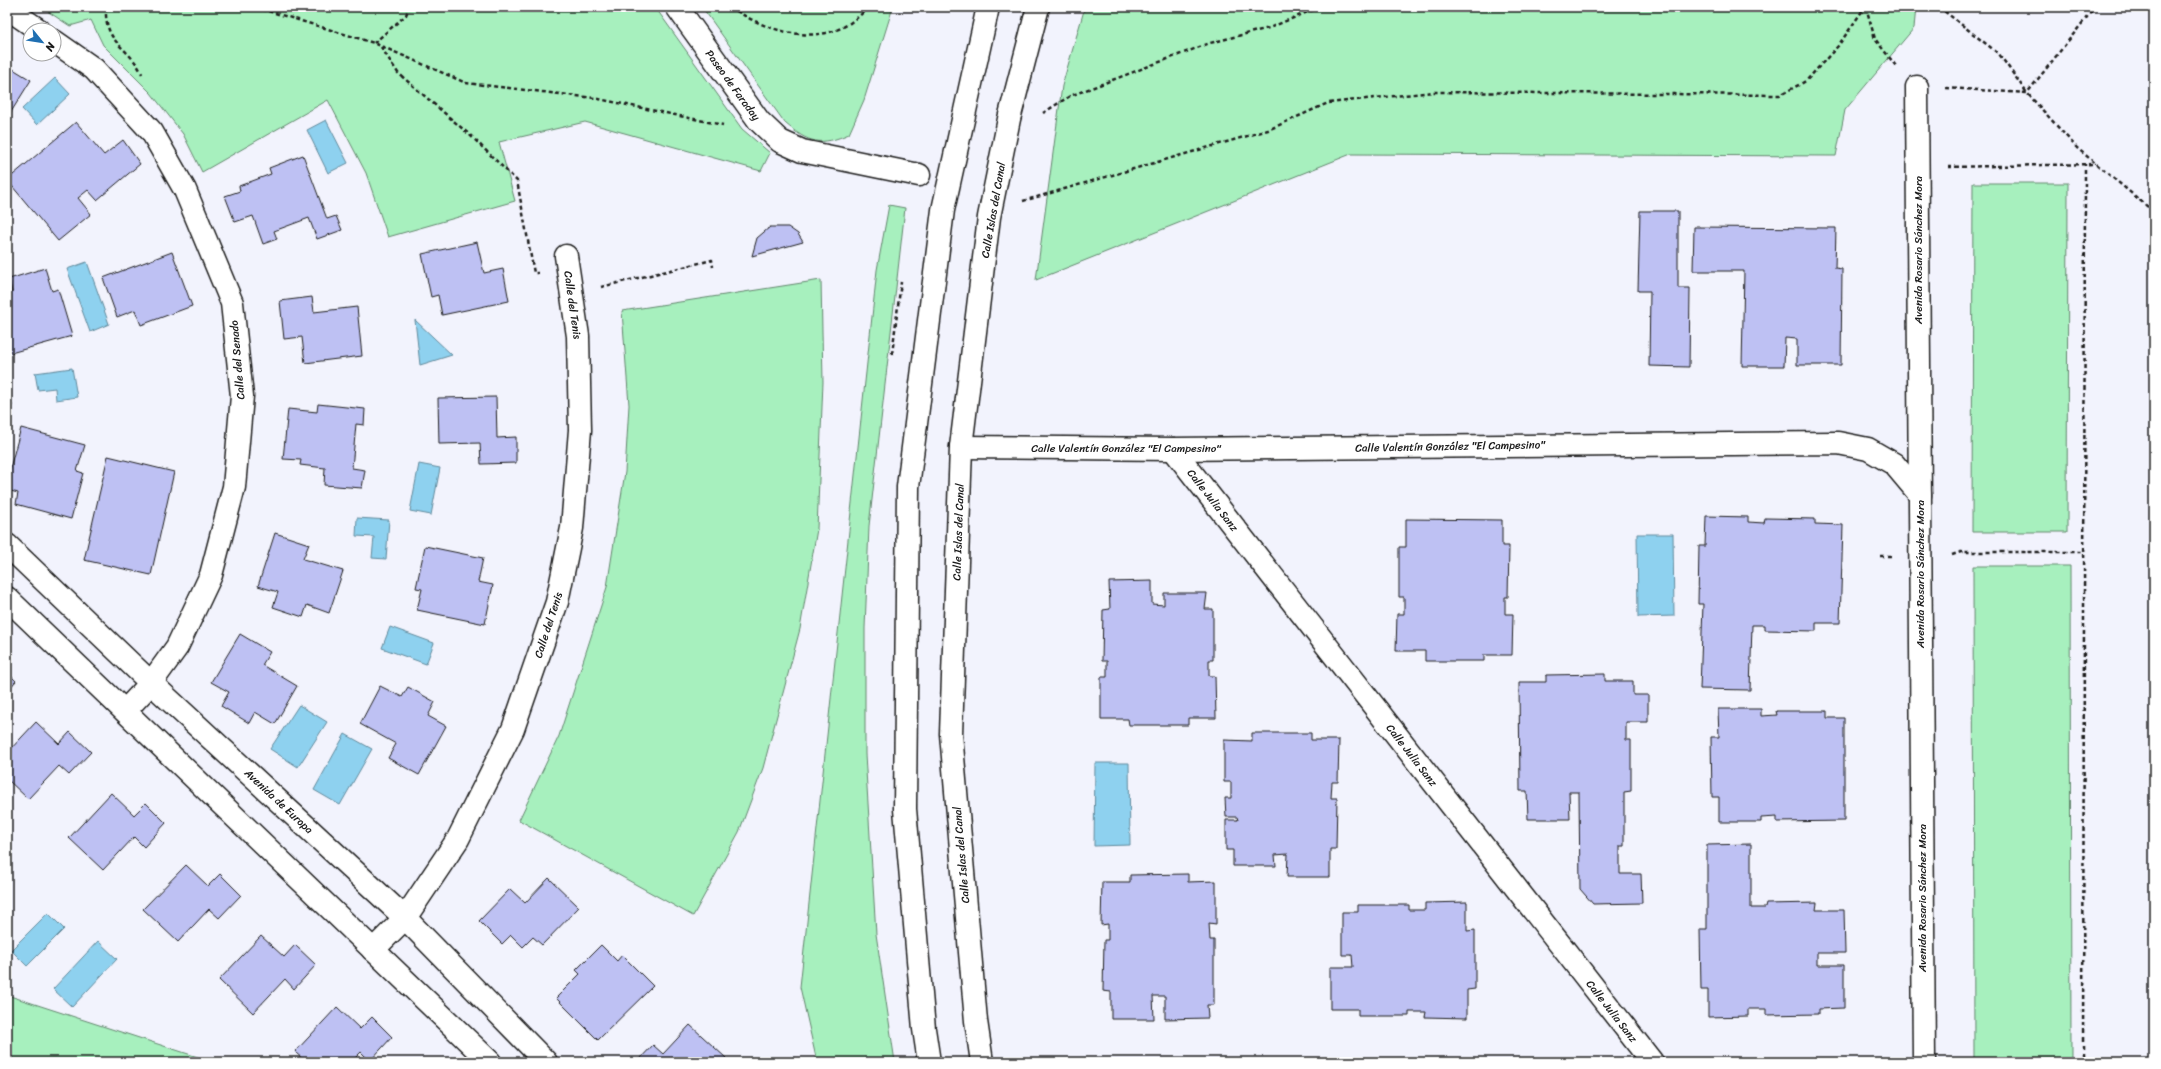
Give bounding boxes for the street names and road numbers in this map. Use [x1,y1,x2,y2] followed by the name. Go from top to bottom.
[700,46,765,125] street label: Paseo de Faraday
[976,160,1011,260] street label: Calle Islas del Canal
[1909,176,1928,325] street label: Avenida Rosario Sánchez Mora
[558,270,587,341] street label: Calle del Tenis
[225,319,250,400] street label: Calle del Senado
[1355,435,1546,458] street label: Calle Valentín González "El Campesino"
[1031,439,1222,458] street label: Calle Valentín González "El Campesino"
[1182,465,1244,536] street label: Calle Julia Sanz
[947,482,970,581] street label: Calle Islas del Canal
[1911,500,1930,649] street label: Avenida Rosario Sánchez Mora
[529,589,568,661] street label: Calle del Tenis
[1381,720,1443,791] street label: Calle Julia Sanz
[239,763,318,839] street label: Avenida de Europa
[948,805,975,904] street label: Calle Islas del Canal
[1913,824,1932,973] street label: Avenida Rosario Sánchez Mora
[1581,976,1643,1047] street label: Calle Julia Sanz

